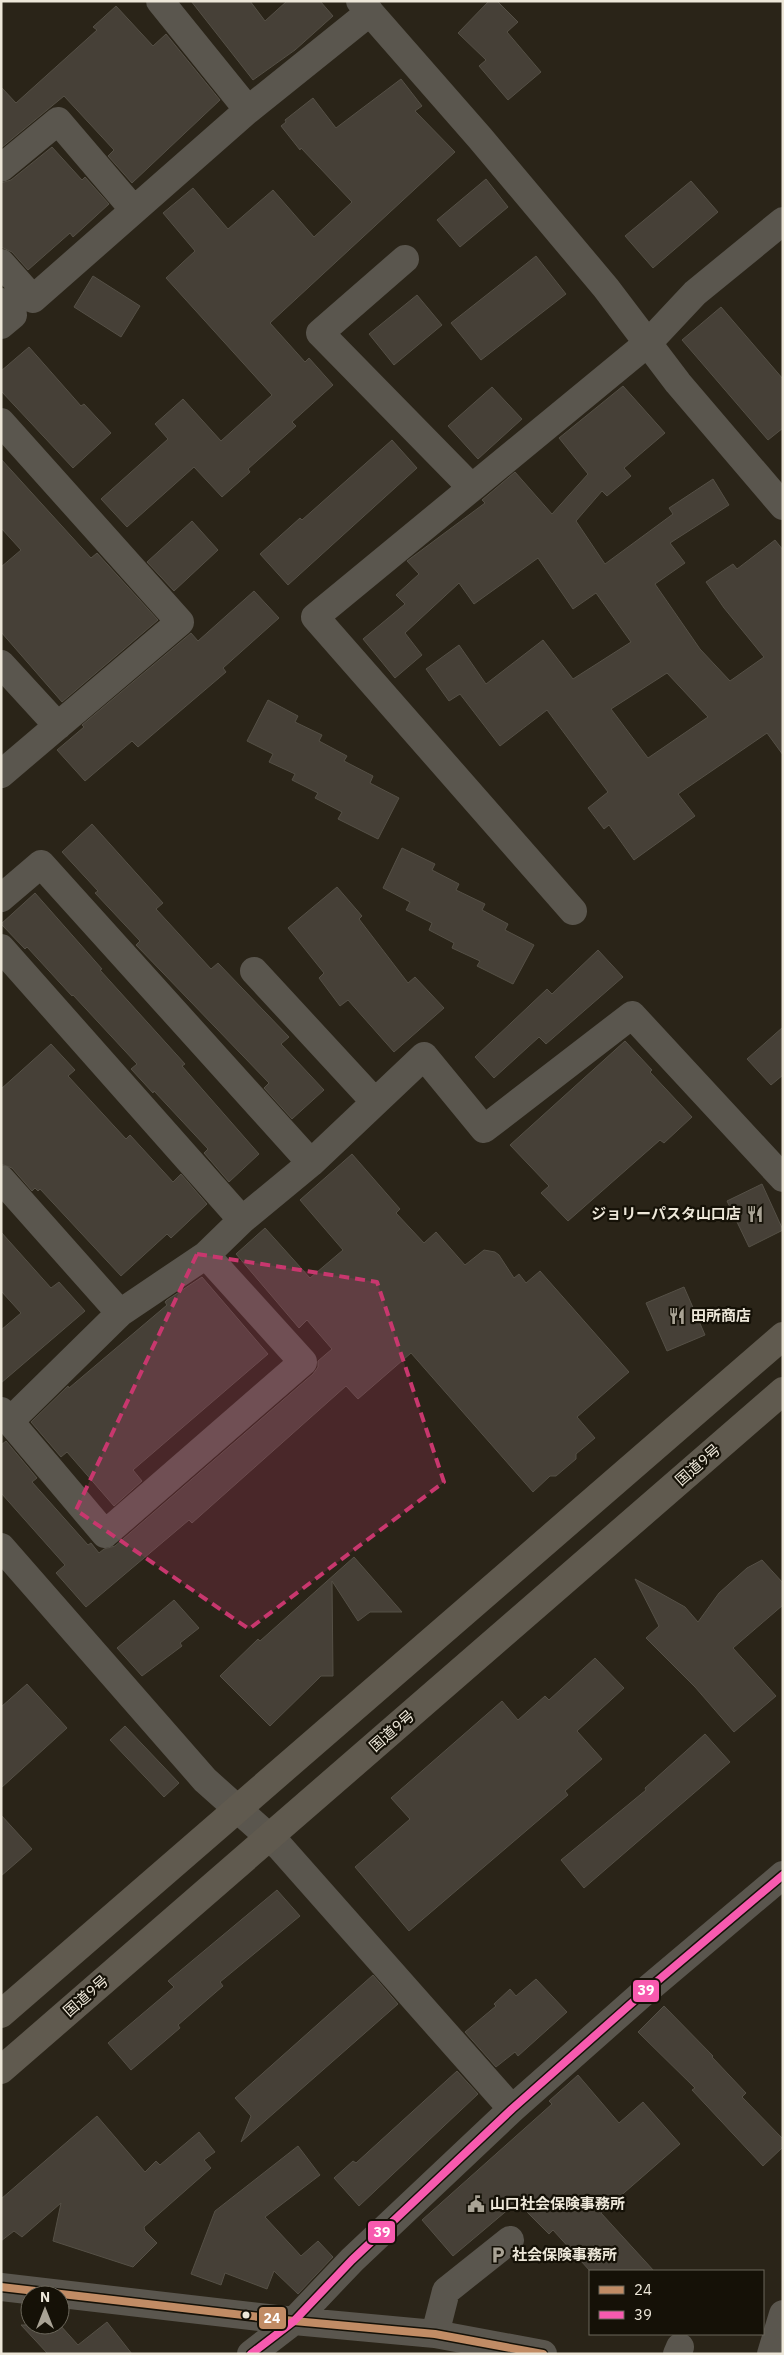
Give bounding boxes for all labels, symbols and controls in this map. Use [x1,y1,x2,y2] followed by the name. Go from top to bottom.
[591,1204,741,1223] place label: ジョリーパスタ山口店
[745,1204,765,1224] restaurant icon: ジョリーパスタ山口店
[667,1306,687,1326] restaurant icon: 田所商店
[691,1306,751,1325] place label: 田所商店
[671,1440,724,1490] street label: 国道9号
[365,1706,418,1756] street label: 国道9号
[59,1971,112,2021] street label: 国道9号
[632,1979,660,2003] line badge: 39
[638,1981,654,1999] text: 39
[466,2194,486,2214] public building icon: 山口社会保険事務所
[490,2194,625,2213] place label: 山口社会保険事務所
[367,2220,396,2244] line badge: 39
[374,2223,390,2241] text: 39
[488,2245,508,2265] parking icon: 社会保険事務所
[512,2245,617,2264] place label: 社会保険事務所
[589,2270,764,2335] legend
[634,2280,652,2299] text: 24
[20,2285,70,2335] north arrow
[40,2288,50,2306] text: N
[634,2305,652,2324] text: 39
[258,2306,287,2330] line badge: 24
[264,2309,280,2327] text: 24
[241,2310,251,2320] unlabelled marker

